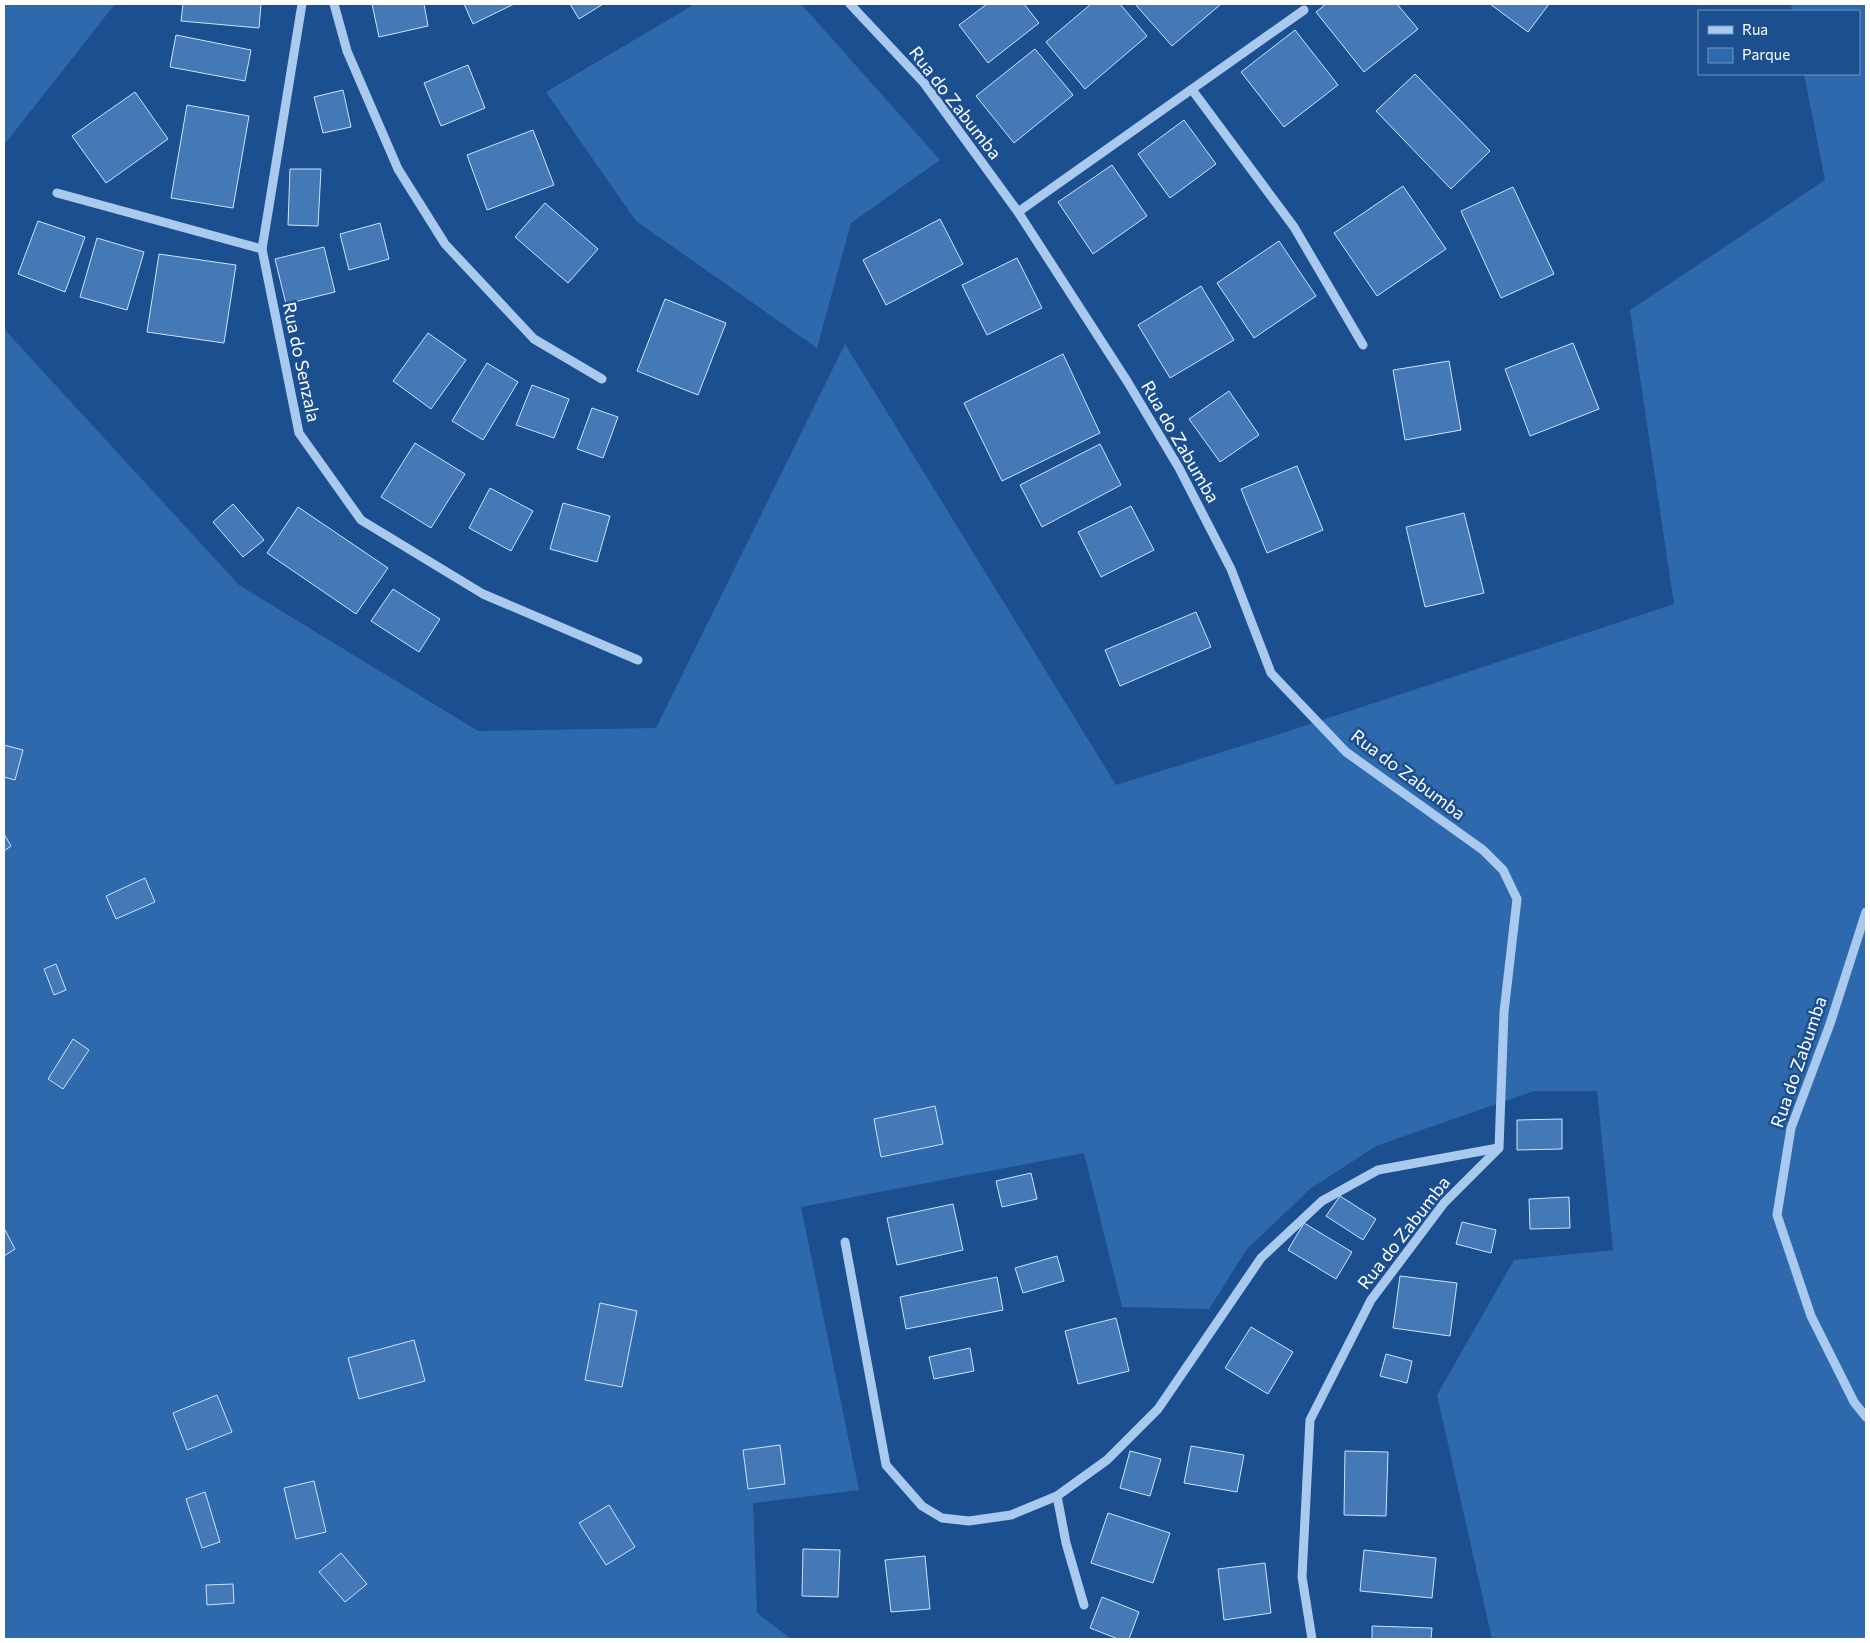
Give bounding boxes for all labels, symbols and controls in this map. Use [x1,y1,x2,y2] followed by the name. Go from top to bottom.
[1698,10,1860,75] legend
[1742,20,1768,38] text: Rua
[905,41,1007,163] street label: Rua do Zabumba
[1742,45,1790,63] text: Parque
[279,300,325,424] street label: Rua do Senzala
[1137,376,1225,507] street label: Rua do Zabumba
[1347,724,1470,824] street label: Rua do Zabumba
[1765,993,1831,1130] street label: Rua do Zabumba
[1352,1171,1454,1293] street label: Rua do Zabumba

